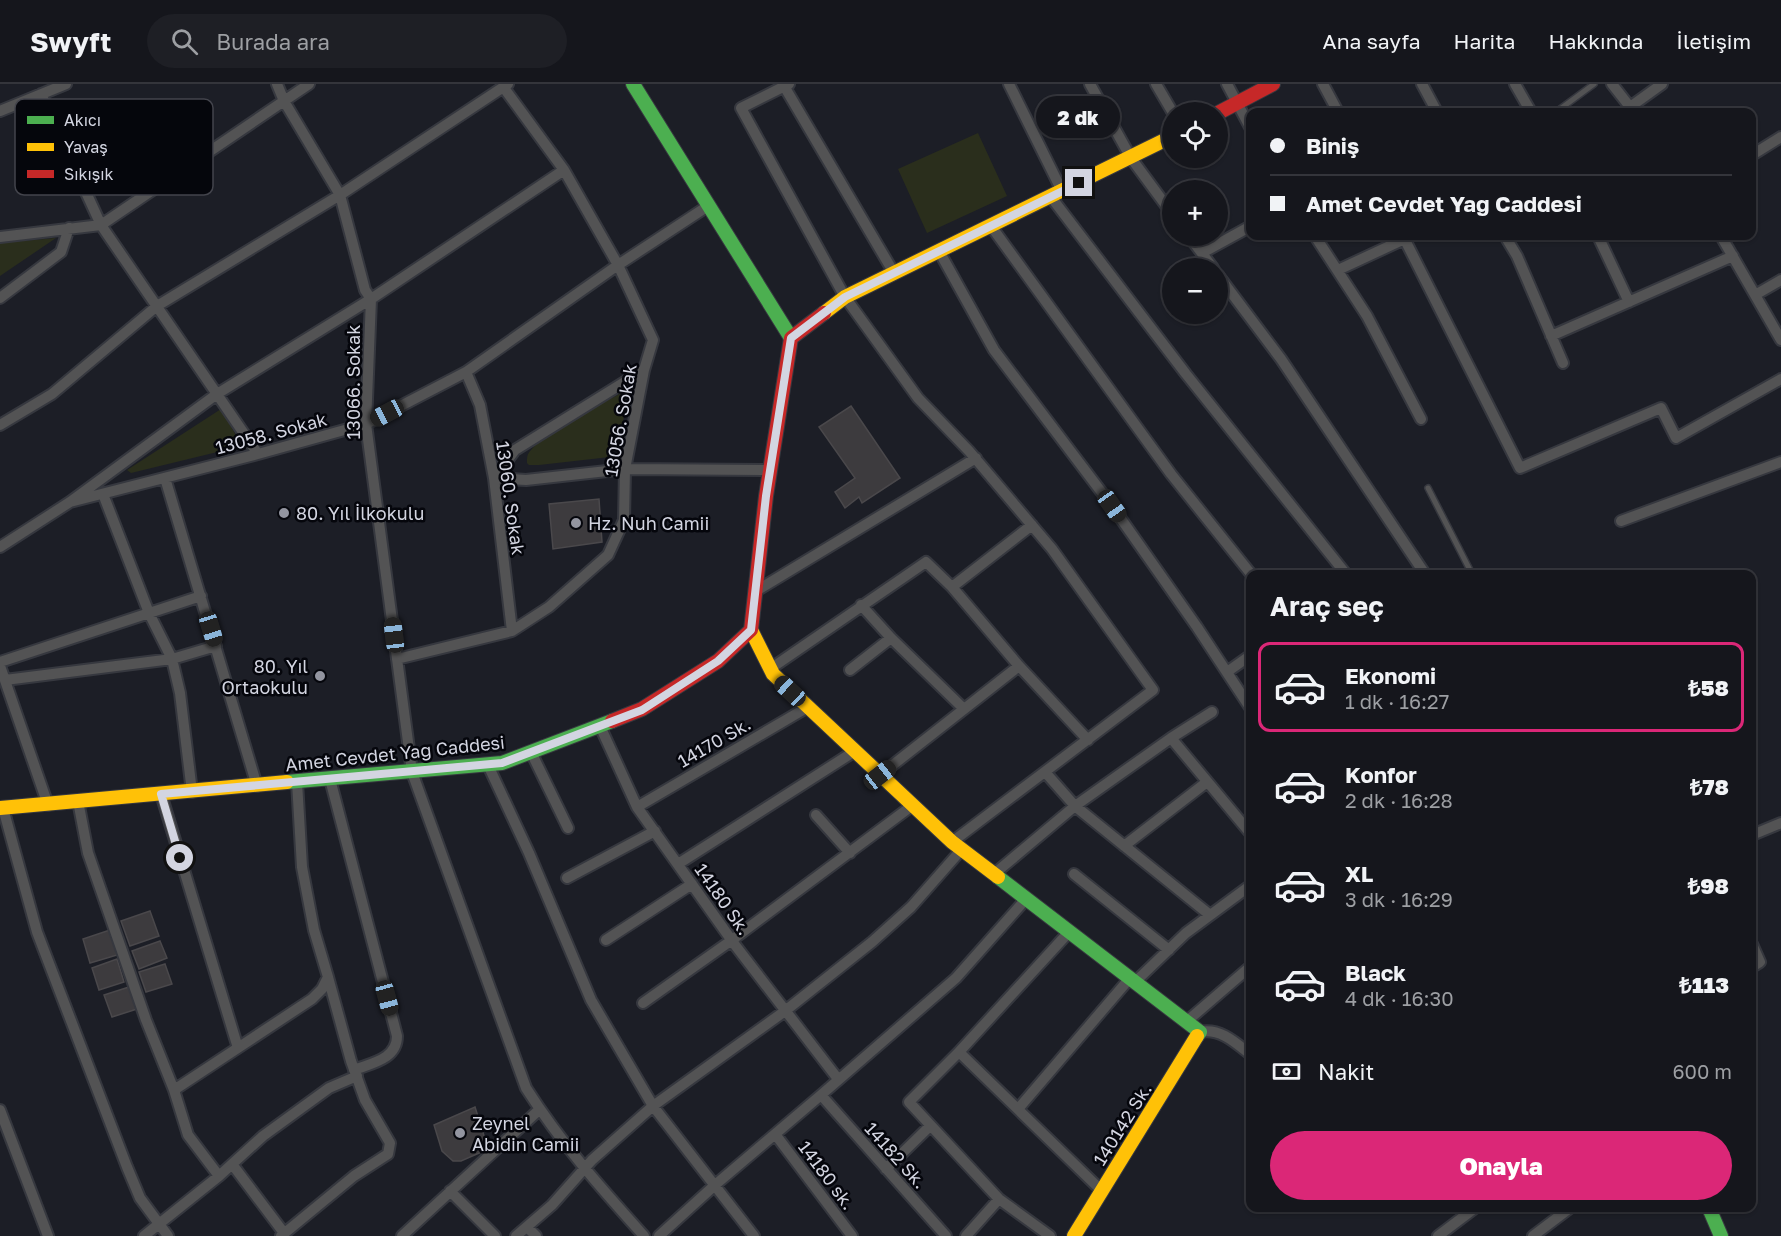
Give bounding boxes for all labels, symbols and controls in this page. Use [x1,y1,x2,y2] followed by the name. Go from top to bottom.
[147,14,567,68] search box
[30,25,111,58] text: Swyft
[168,25,201,58] icon: search
[216,28,330,55] text: Burada ara
[1323,28,1421,54] text: Ana sayfa
[1454,28,1515,54] text: Harita
[1548,28,1643,54] text: Hakkında
[1676,28,1751,54] text: İletişim
[1037,96,1121,138] callout: 2 dk
[15,99,213,195] legend
[1162,102,1228,324] map controls
[1162,102,1228,168] button: locate
[1057,105,1099,129] text: 2 dk
[64,110,101,130] text: Akıcı
[1306,132,1359,159] text: Biniş
[64,137,108,157] text: Yavaş
[64,164,114,184] text: Sıkışık
[1065,169,1092,196] route end
[1162,180,1228,246] button: +
[1306,190,1582,217] text: Amet Cevdet Yağ Caddesi
[1162,258,1228,324] button: −
[342,325,364,439] street label: 13066. Sokak
[599,362,641,478] street label: 13056. Sokak
[367,397,407,429] car
[213,408,329,458] street label: 13058. Sokak
[492,440,530,556] street label: 13060. Sokak
[1094,486,1130,526] car
[296,502,424,524] place label: 80. Yıl İlkokulu
[277,506,291,520] marker: 80. Yıl İlkokulu
[588,512,709,534] place label: Hz. Nuh Camii
[569,516,583,530] marker: Hz. Nuh Camii
[1270,590,1384,622] text: Araç seç
[197,609,225,649] car
[383,616,405,654] car
[221,655,308,698] place label: 80. Yıl Ortaokulu
[1273,660,1327,714] icon: car
[1345,662,1436,689] text: Ekonomi
[313,669,327,683] marker: 80. Yıl Ortaokulu
[771,672,809,710] car
[1688,674,1729,701] text: ₺58
[1345,689,1449,713] text: 1 dk · 16:27
[673,712,755,772] street label: 14170 Sk.
[284,731,506,775] street label: Amet Cevdet Yağ Caddesi
[860,757,900,793] car
[1273,759,1327,813] icon: car
[1345,761,1417,788] text: Konfor
[1690,773,1729,800] text: ₺78
[1345,788,1453,812] text: 2 dk · 16:28
[166,844,193,871] route start
[1273,858,1327,912] icon: car
[690,859,756,939] street label: 14180 Sk.
[1345,860,1373,887] text: XL
[1688,872,1729,899] text: ₺98
[1345,887,1453,911] text: 3 dk · 16:29
[1273,957,1327,1011] icon: car
[1345,959,1406,986] text: Black
[1679,971,1729,998] text: ₺113
[374,978,400,1018] car
[1345,986,1454,1010] text: 4 dk · 16:30
[1270,1055,1303,1088] icon: cash
[1318,1058,1374,1085] text: Nakit
[1672,1059,1732,1083] text: 600 m
[1088,1079,1156,1169] street label: 140142 Sk.
[472,1112,579,1155] place label: Zeynel Abidin Camii
[861,1117,931,1193] street label: 14182 Sk.
[453,1126,467,1140] marker: Zeynel Abidin Camii
[1270,1131,1732,1200] button: Onayla
[794,1136,860,1214] street label: 14180 sk.

